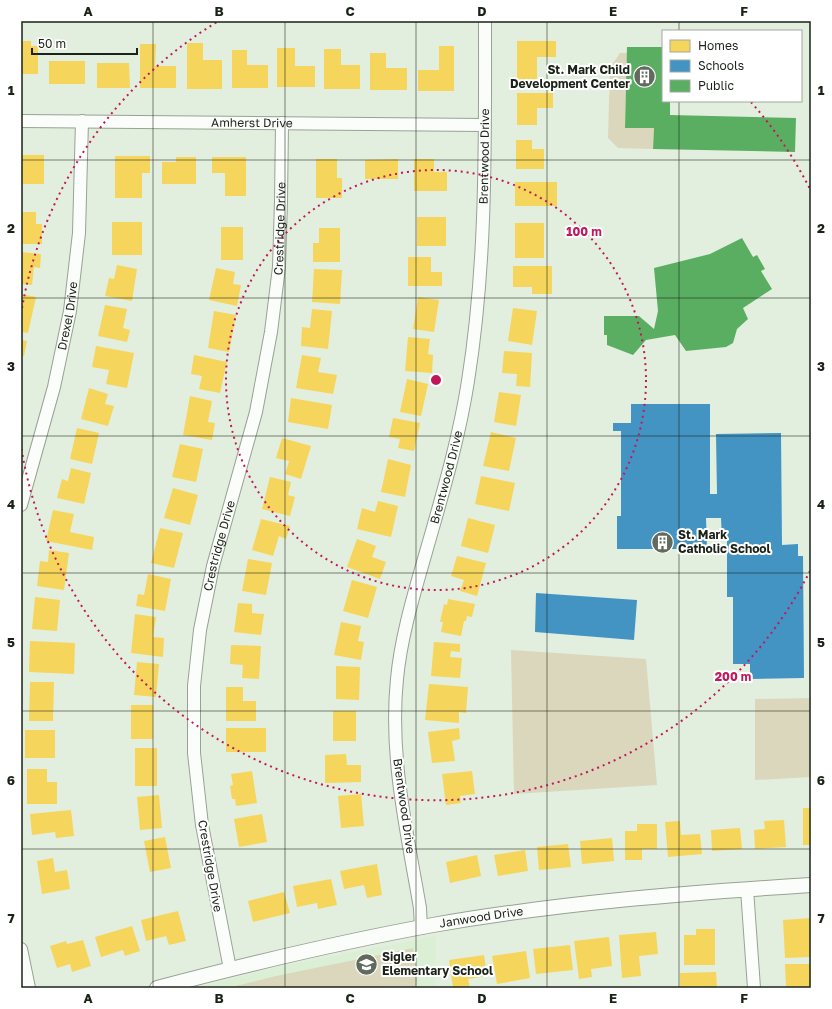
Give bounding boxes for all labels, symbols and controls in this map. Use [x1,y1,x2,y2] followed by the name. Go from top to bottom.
[83,3,93,19] text: A
[214,3,224,19] text: B
[345,3,355,19] text: C
[477,3,487,19] text: D
[609,3,617,19] text: E
[740,3,748,19] text: F
[32,30,137,56] scale bar
[662,30,802,102] legend
[38,36,66,51] text: 50 m
[698,38,738,53] text: Homes
[698,58,744,73] text: Schools
[510,62,630,91] place label: St. Mark Child Development Center
[632,64,658,90] building icon: St. Mark Child Development Center
[698,78,735,93] text: Public
[8,82,15,98] text: 1
[818,82,825,98] text: 1
[476,108,492,205] street label: Brentwood Drive
[211,115,293,130] street label: Amherst Drive
[270,182,288,276] street label: Crestridge Drive
[7,220,15,236] text: 2
[817,220,825,236] text: 2
[566,224,602,239] text: 100 m
[54,281,80,352] street label: Drexel Drive
[7,358,15,374] text: 3
[817,358,825,374] text: 3
[429,373,443,387] centre of rings
[426,429,465,526] street label: Brentwood Drive
[7,496,15,512] text: 4
[817,496,825,512] text: 4
[200,498,238,592] street label: Crestridge Drive
[678,527,771,556] place label: St. Mark Catholic School
[649,529,675,555] building icon: St. Mark Catholic School
[7,634,15,650] text: 5
[817,634,825,650] text: 5
[715,669,751,684] text: 200 m
[390,757,419,854] street label: Brentwood Drive
[7,772,15,788] text: 6
[817,772,825,788] text: 6
[195,819,226,913] street label: Crestridge Drive
[438,903,524,931] street label: Janwood Drive
[7,910,15,926] text: 7
[817,910,825,926] text: 7
[382,949,493,978] place label: Sigler Elementary School
[353,951,379,977] school or university icon: Sigler Elementary School
[83,990,93,1006] text: A
[214,990,224,1006] text: B
[345,990,355,1006] text: C
[477,990,487,1006] text: D
[609,990,617,1006] text: E
[740,990,748,1006] text: F

